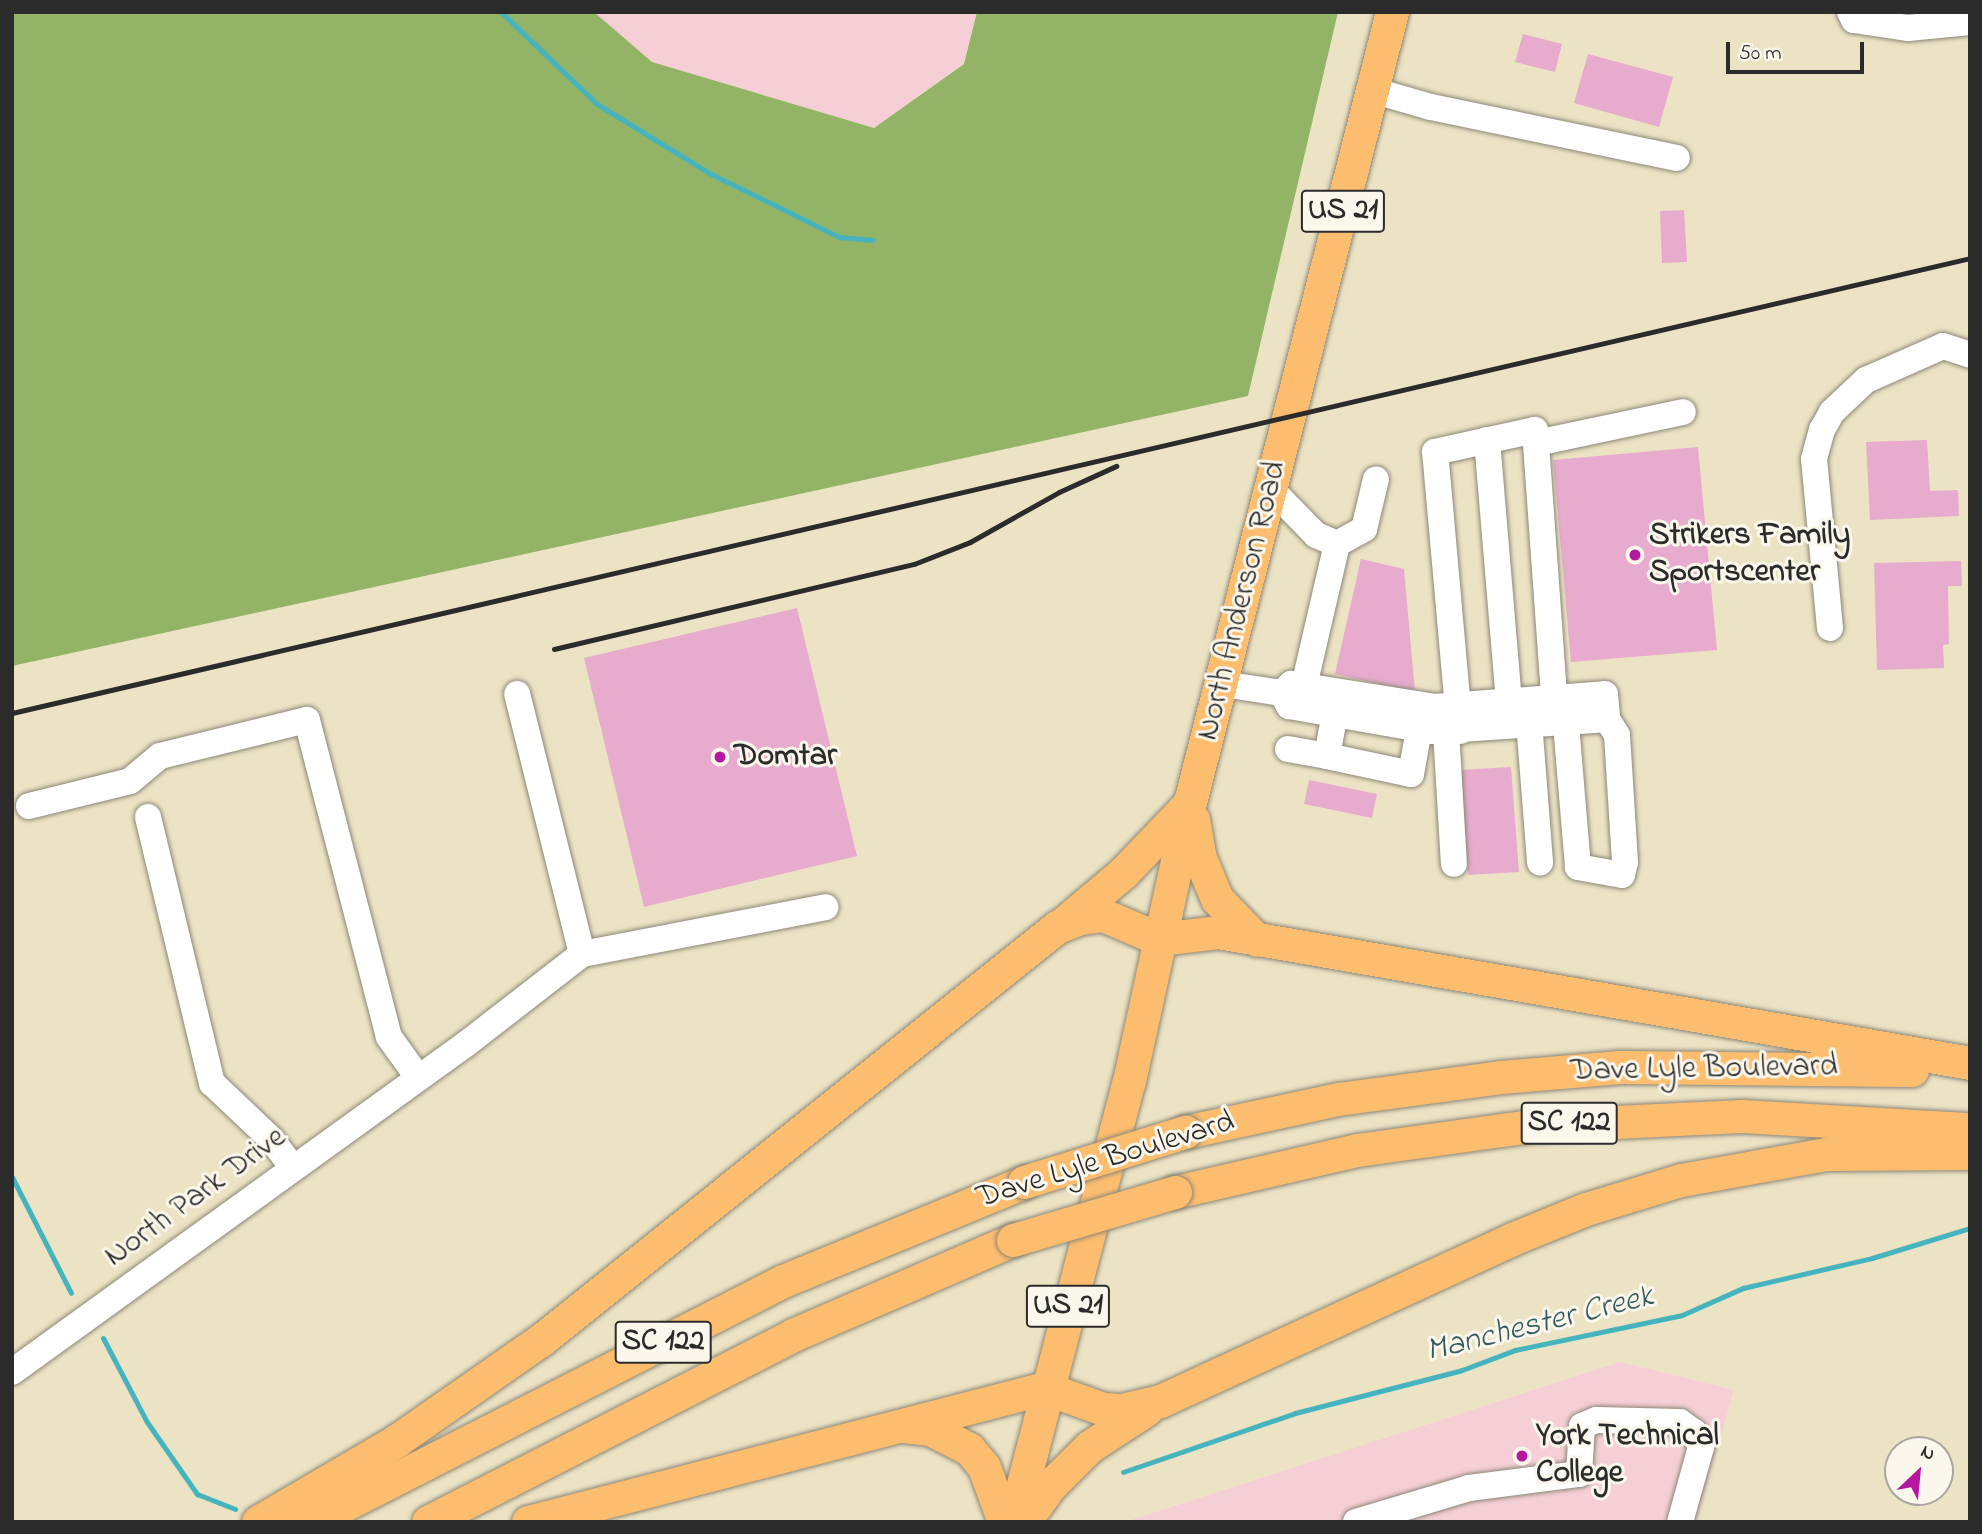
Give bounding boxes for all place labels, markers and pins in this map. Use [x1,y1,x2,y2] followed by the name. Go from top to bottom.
[1649,518,1850,593] place label: Strikers Family Sportscenter
[1627,547,1643,563] marker: Strikers Family Sportscenter
[734,738,837,776] place label: Domtar
[712,749,728,765] marker: Domtar
[1536,1419,1719,1494] place label: York Technical College
[1514,1448,1530,1464] marker: York Technical College

